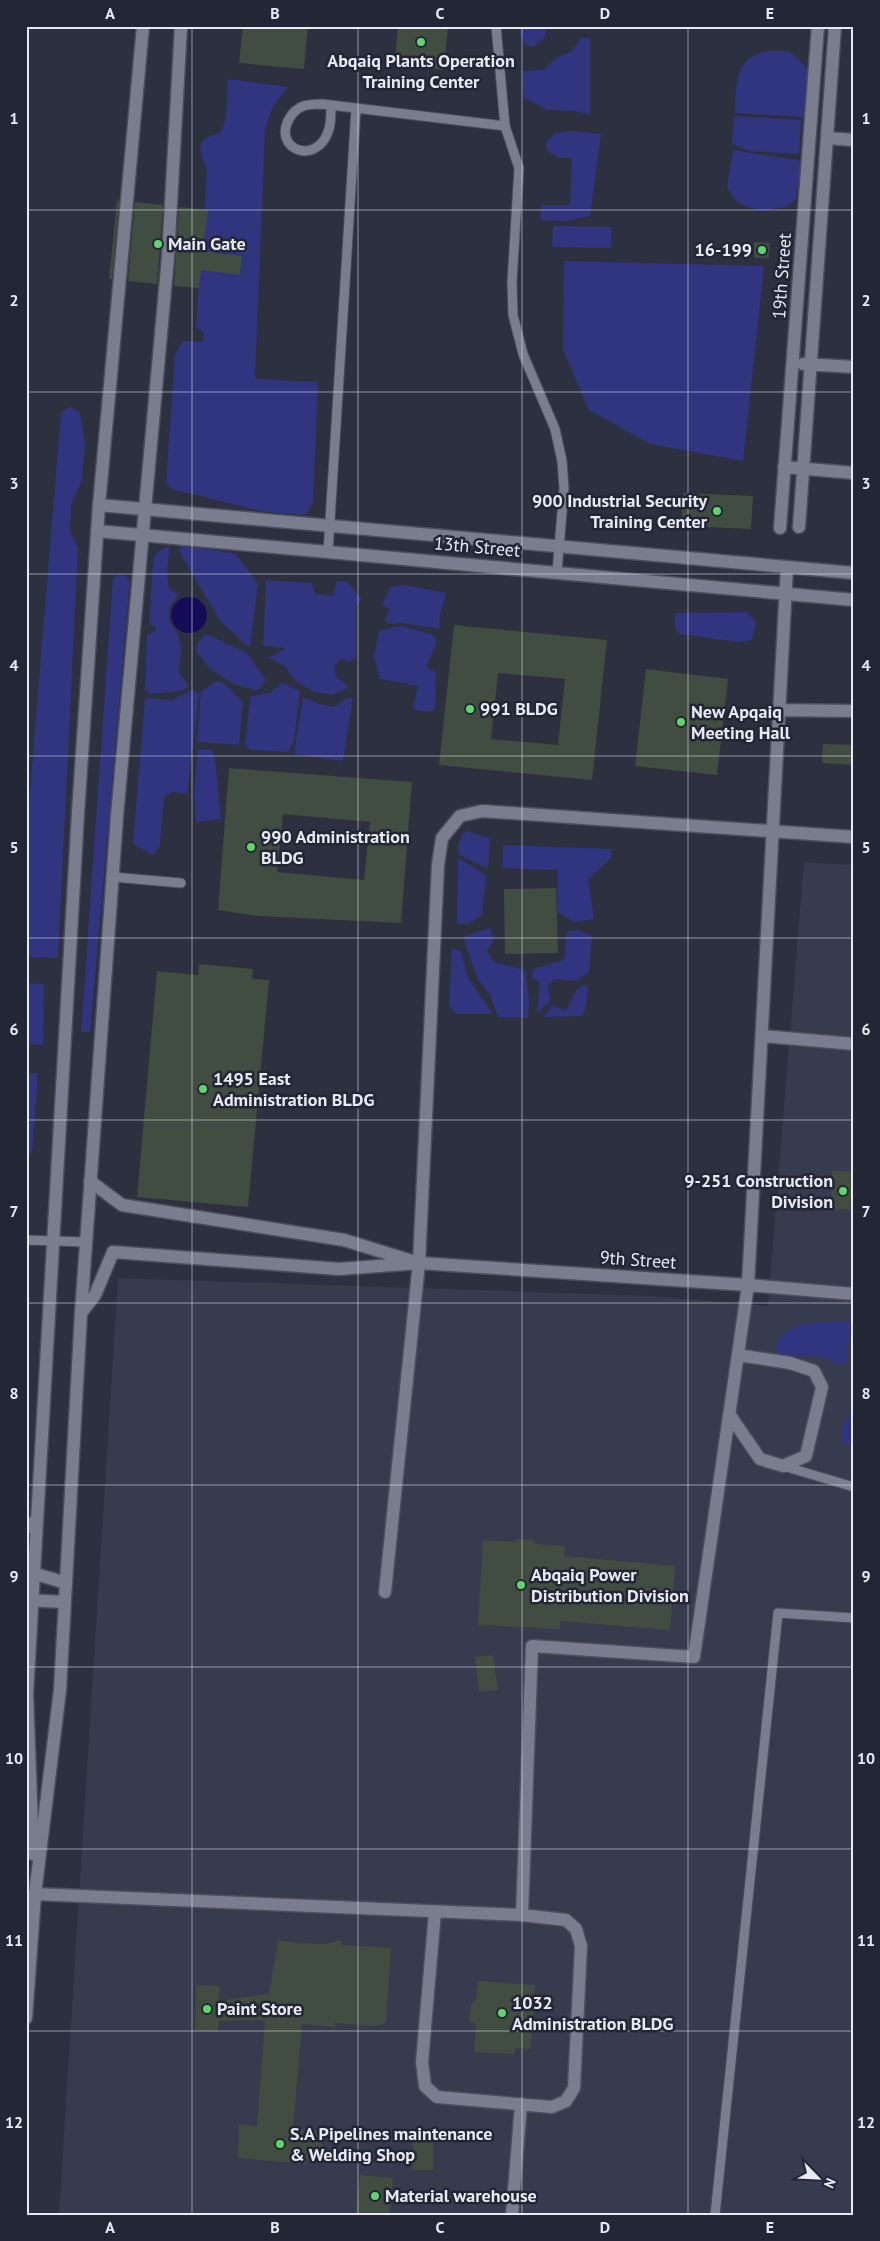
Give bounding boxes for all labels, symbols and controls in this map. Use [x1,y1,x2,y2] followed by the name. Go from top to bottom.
[105,3,115,23] text: A
[270,3,280,23] text: B
[436,3,445,23] text: C
[600,3,610,23] text: D
[766,3,774,23] text: E
[415,36,427,48] marker: Abqaiq Plants Operation Training Center
[327,49,515,93] place label: Abqaiq Plants Operation Training Center
[9,108,19,128] text: 1
[861,108,871,128] text: 1
[168,232,246,255] place label: Main Gate
[767,232,796,320] street label: 19th Street
[152,238,164,250] marker: Main Gate
[694,238,752,261] place label: 16-199
[756,244,768,256] marker: 16-199
[9,290,19,310] text: 2
[861,290,871,310] text: 2
[9,473,19,493] text: 3
[861,473,871,493] text: 3
[532,489,708,533] place label: 900 Industrial Security Training Center
[711,505,723,517] marker: 900 Industrial Security Training Center
[433,531,521,562] street label: 13th Street
[9,655,19,675] text: 4
[861,655,871,675] text: 4
[480,697,558,720] place label: 991 BLDG
[691,700,791,744] place label: New Apqaiq Meeting Hall
[464,703,476,715] marker: 991 BLDG
[675,716,687,728] marker: New Apqaiq Meeting Hall
[261,825,410,869] place label: 990 Administration BLDG
[9,837,19,857] text: 5
[861,837,871,857] text: 5
[245,841,257,853] marker: 990 Administration BLDG
[9,1019,19,1039] text: 6
[861,1019,871,1039] text: 6
[213,1067,374,1111] place label: 1495 East Administration BLDG
[197,1083,209,1095] marker: 1495 East Administration BLDG
[684,1169,833,1213] place label: 9-251 Construction Division
[837,1185,849,1197] marker: 9-251 Construction Division
[9,1201,19,1221] text: 7
[861,1201,871,1221] text: 7
[599,1245,677,1274] street label: 9th Street
[9,1383,19,1403] text: 8
[861,1383,871,1403] text: 8
[531,1563,689,1607] place label: Abqaiq Power Distribution Division
[9,1566,19,1586] text: 9
[861,1566,871,1586] text: 9
[515,1579,527,1591] marker: Abqaiq Power Distribution Division
[5,1748,23,1768] text: 10
[857,1748,875,1768] text: 10
[5,1930,23,1950] text: 11
[857,1930,875,1950] text: 11
[512,1991,673,2035] place label: 1032 Administration BLDG
[217,1997,302,2020] place label: Paint Store
[201,2003,213,2015] marker: Paint Store
[496,2007,508,2019] marker: 1032 Administration BLDG
[5,2112,23,2132] text: 12
[857,2112,875,2132] text: 12
[290,2122,492,2166] place label: S.A Pipelines maintenance & Welding Shop
[274,2138,286,2150] marker: S.A Pipelines maintenance & Welding Shop
[792,2154,842,2204] north arrow
[820,2175,840,2191] text: N
[385,2184,537,2207] place label: Material warehouse
[369,2190,381,2202] marker: Material warehouse
[105,2217,115,2237] text: A
[270,2217,280,2237] text: B
[436,2217,445,2237] text: C
[600,2217,610,2237] text: D
[766,2217,774,2237] text: E

